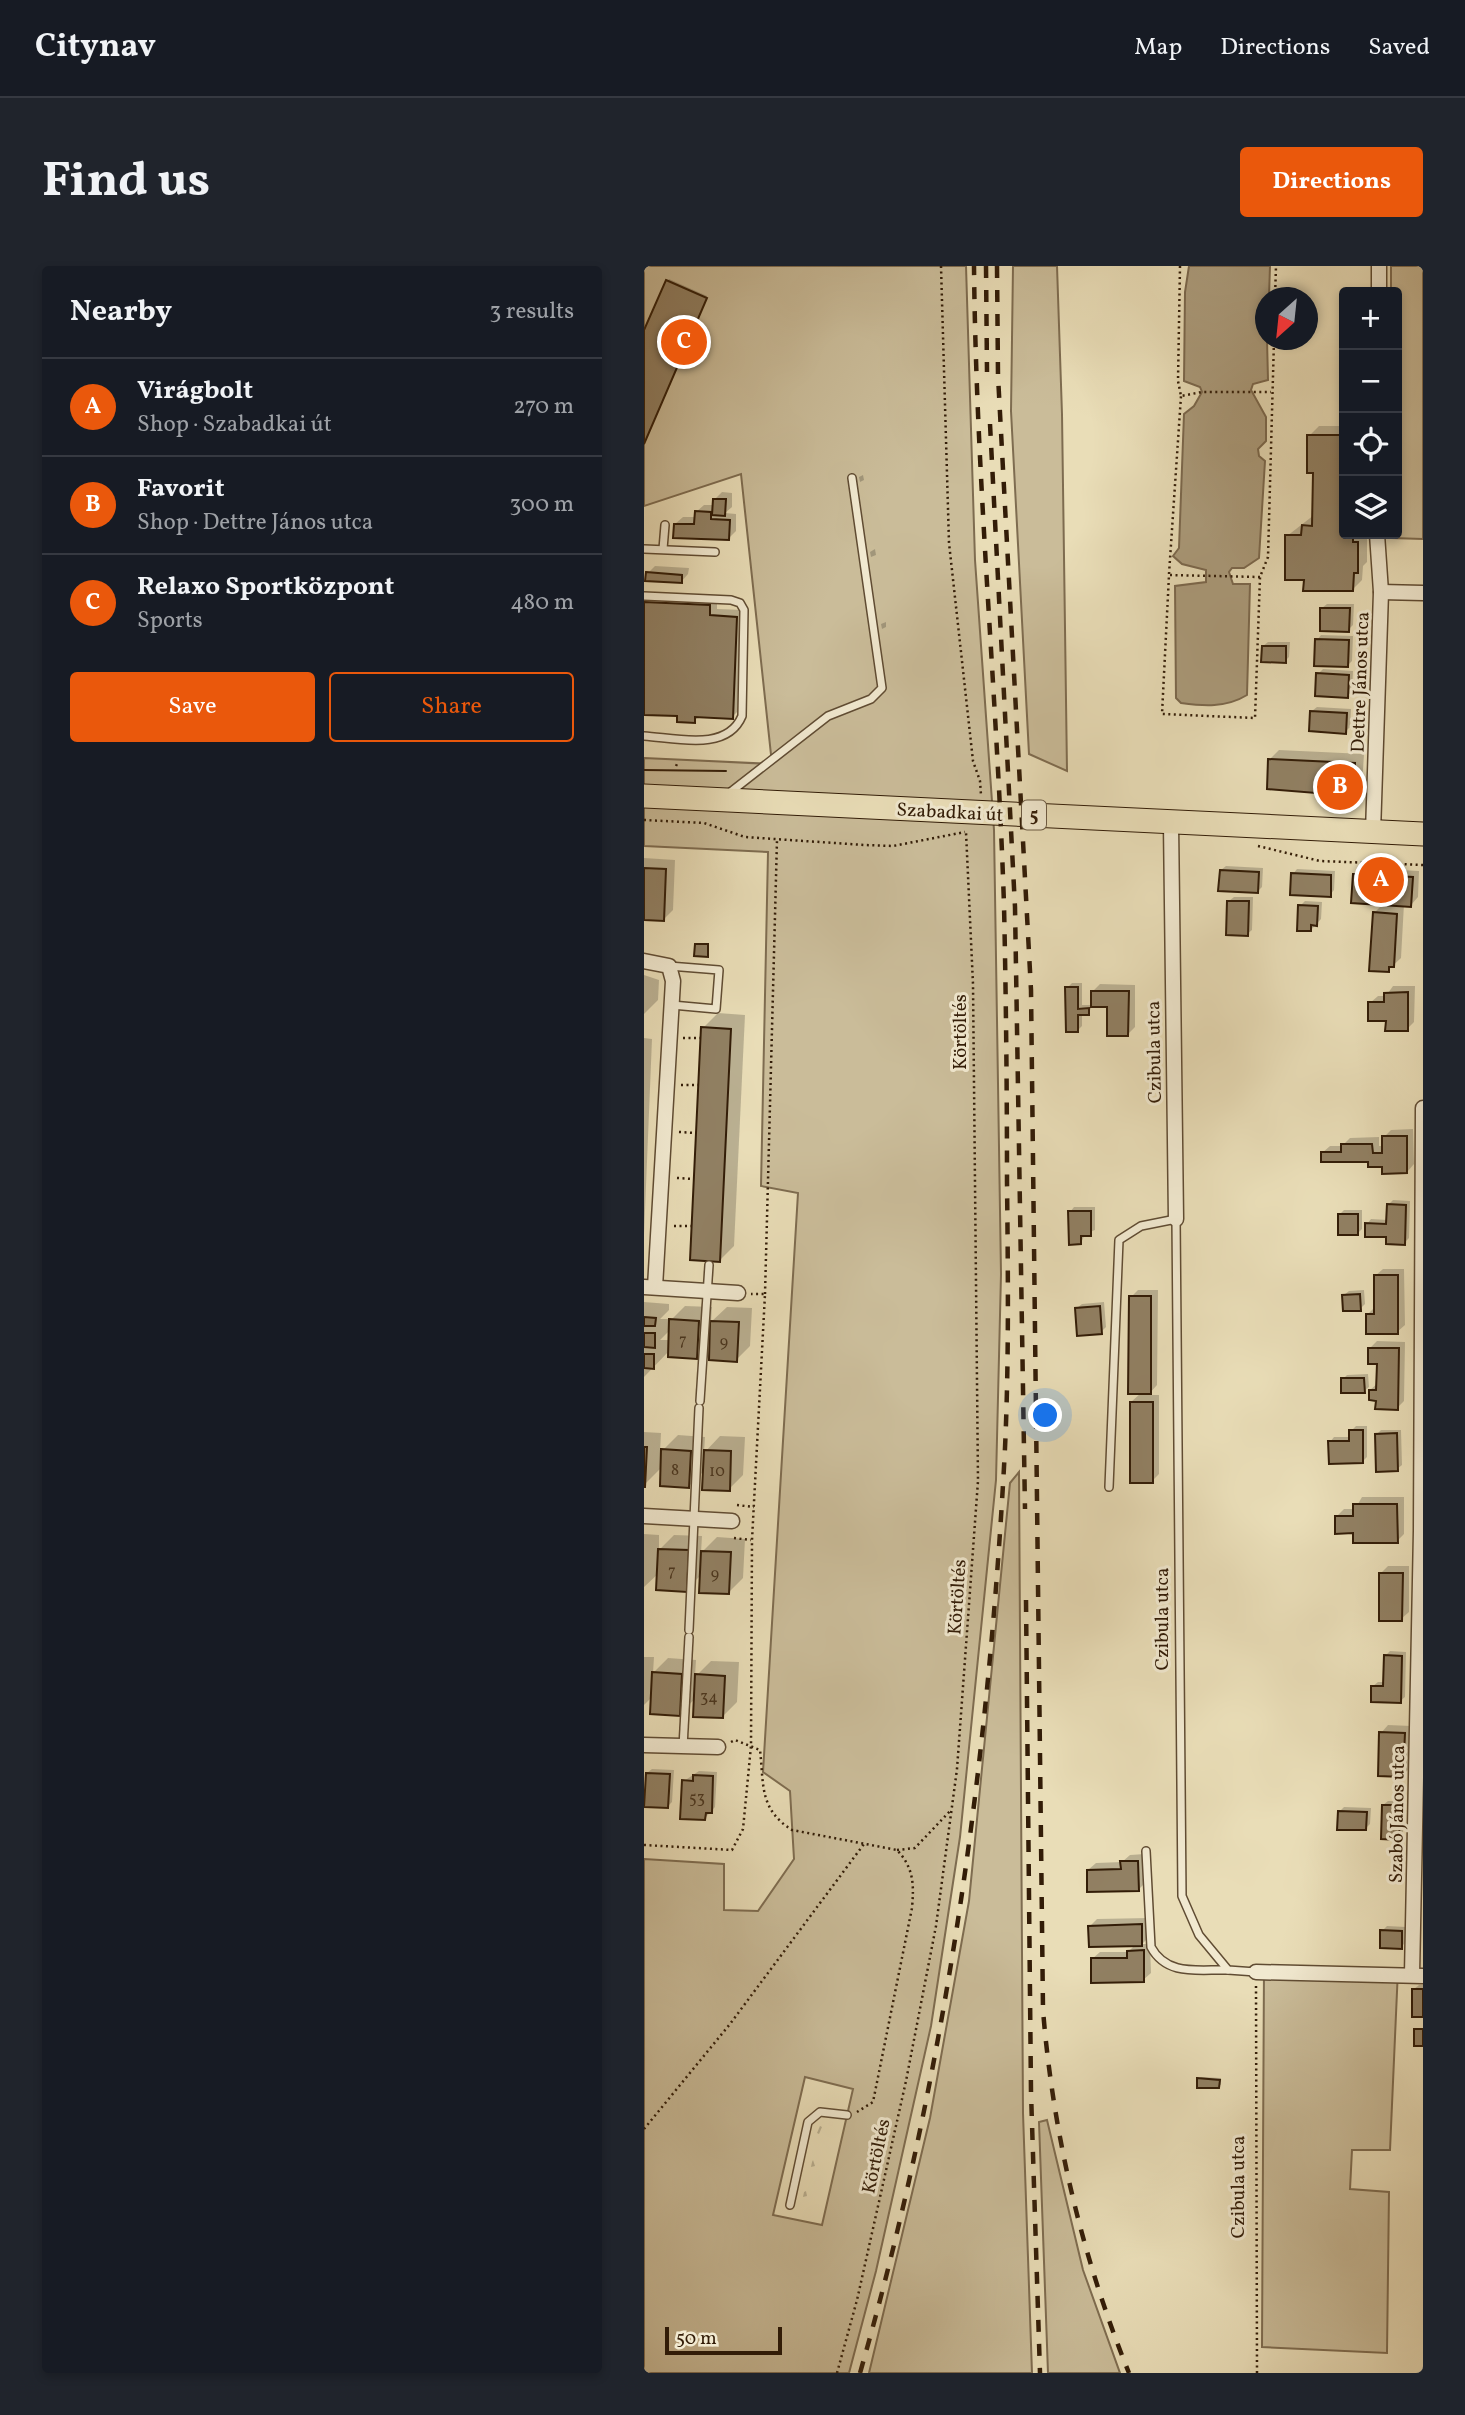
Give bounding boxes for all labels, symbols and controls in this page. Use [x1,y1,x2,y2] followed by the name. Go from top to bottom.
[35,25,156,71] text: Citynav
[1134,31,1182,65] text: Map
[1220,31,1330,65] text: Directions
[1368,31,1430,65] text: Saved
[1240,147,1423,217] button: Directions
[42,148,210,217] text: Find us
[1255,287,1318,350] north arrow
[1339,287,1402,539] map controls
[1339,287,1402,350] button: +
[70,291,172,333] text: Nearby
[489,296,574,328] text: 3 results
[661,316,707,368] pin: C
[1339,350,1402,413] button: −
[137,373,253,409] text: Virágbolt
[85,391,101,423] text: A
[513,391,574,423] text: 270 m
[137,409,332,441] text: Shop · Szabadkai út
[1339,413,1402,476] button: locate
[137,471,224,507] text: Favorit
[1339,476,1402,539] button: layers
[85,489,101,521] text: B
[510,489,574,521] text: 300 m
[137,507,373,539] text: Shop · Dettre János utca
[137,569,394,605] text: Relaxo Sportközpont
[86,587,100,619] text: C
[510,587,574,619] text: 480 m
[137,605,203,637] text: Sports
[1346,611,1376,753] street label: Dettre János utca
[70,672,315,742] button: Save
[329,672,574,742] button: Share
[1317,761,1363,813] pin: B
[896,797,1004,829] street label: Szabadkai út
[1022,800,1046,830] road number: 5
[1358,854,1404,906] pin: A
[948,994,974,1070] street label: Körtöltés
[1141,1000,1169,1104] street label: Czibula utca
[679,1330,687,1352] house number: 7
[720,1332,728,1354] house number: 9
[1028,1398,1062,1432] your location
[671,1460,679,1482] house number: 8
[709,1461,725,1483] house number: 10
[942,1558,974,1636] street label: Körtöltés
[668,1561,676,1583] house number: 7
[711,1564,719,1586] house number: 9
[1150,1568,1176,1670] street label: Czibula utca
[700,1687,718,1709] house number: 34
[1384,1745,1412,1883] street label: Szabó János utca
[689,1788,705,1810] house number: 53
[856,2117,898,2196] street label: Körtöltés
[1226,2136,1252,2238] street label: Czibula utca
[665,2324,782,2356] scale bar
[676,2326,717,2352] text: 50 m

